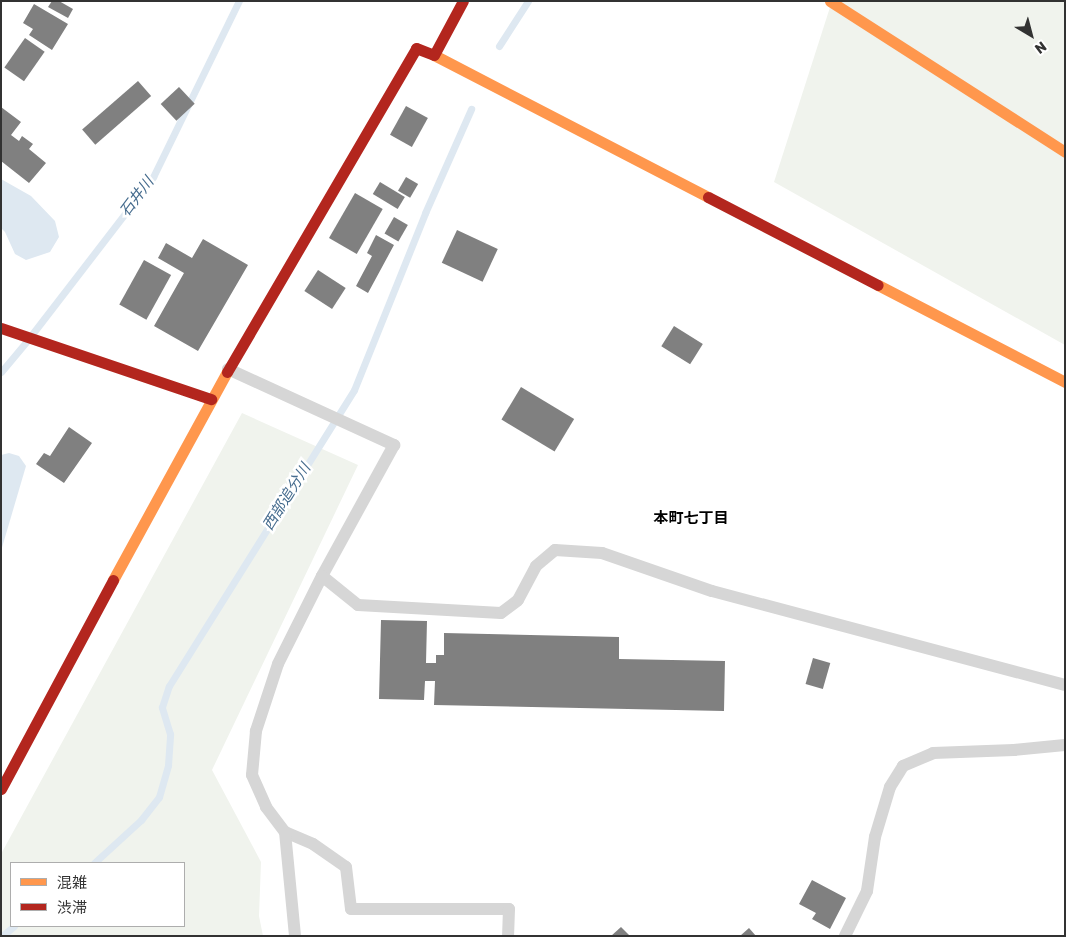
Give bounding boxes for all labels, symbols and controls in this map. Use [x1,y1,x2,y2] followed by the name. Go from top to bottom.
[1006,10,1056,60] north arrow
[1031,38,1049,57] text: N
[116,174,158,220] water label: 石井川
[259,460,315,534] water label: 西部追分川
[654,510,728,528] district label: 本町七丁目
[10,862,185,927] legend
[57,874,87,892] text: 混雑
[57,899,87,917] text: 渋滞

